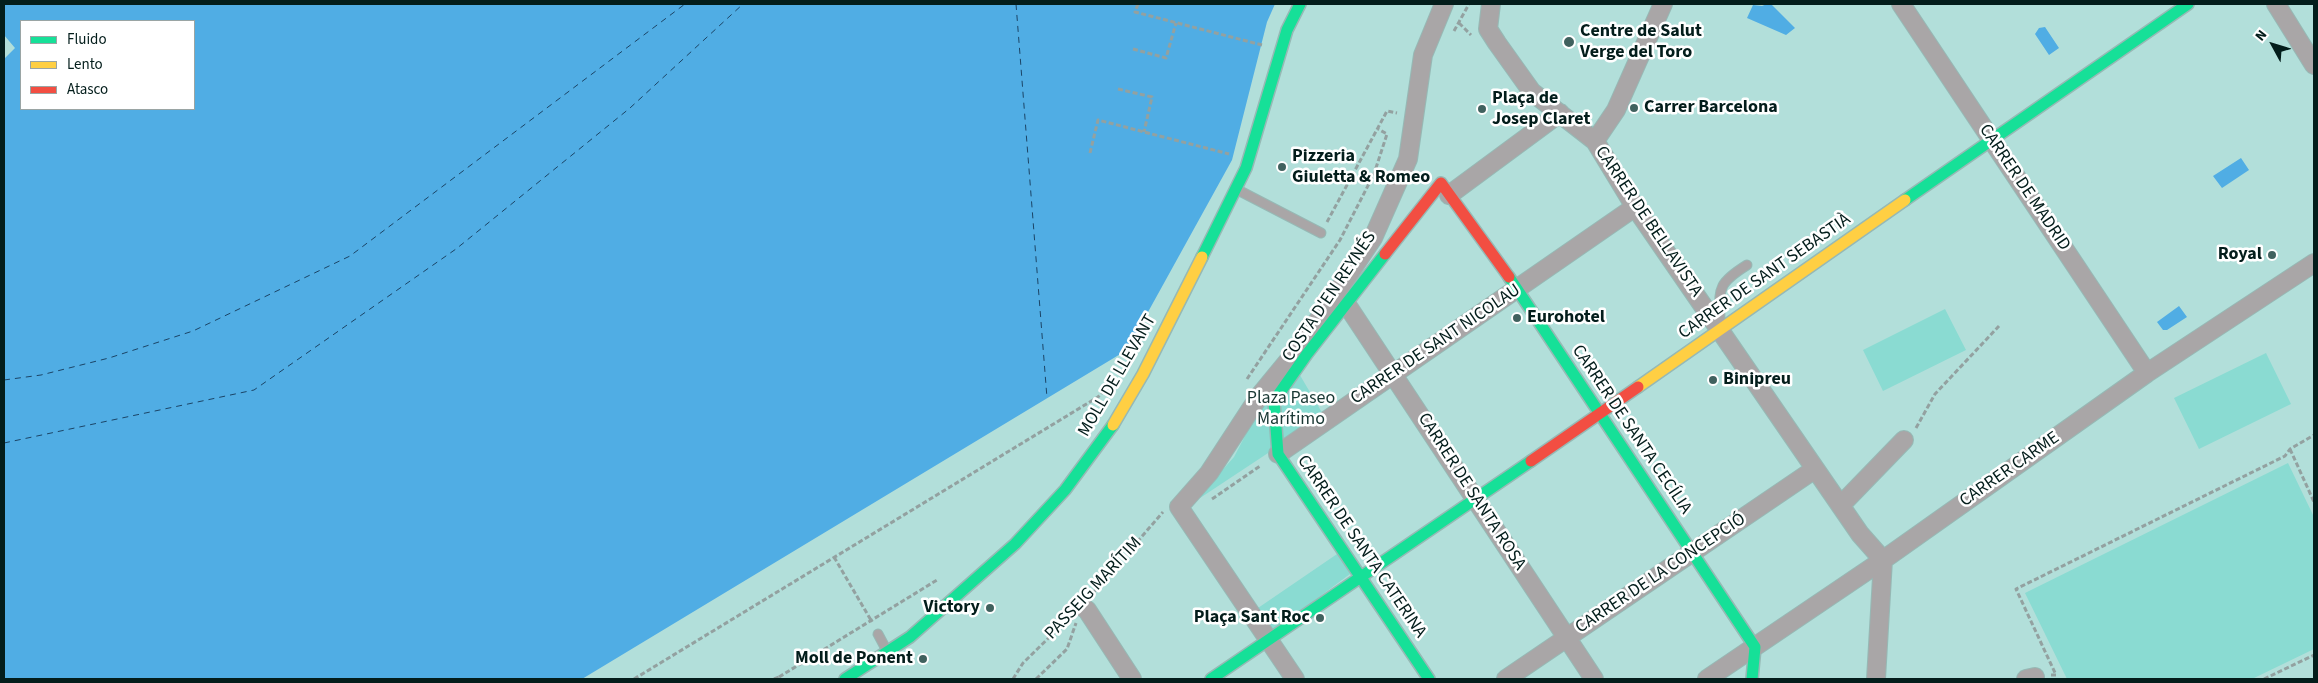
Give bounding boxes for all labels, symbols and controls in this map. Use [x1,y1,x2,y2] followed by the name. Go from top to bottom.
[20,20,195,110] legend
[2248,20,2298,70] north arrow
[1580,21,1702,64] place label: Centre de Salut Verge del Toro
[2251,26,2272,45] text: N
[67,29,107,50] text: Fluido
[1562,35,1576,49] marker: Centre de Salut Verge del Toro
[67,54,103,75] text: Lento
[67,79,108,100] text: Atasco
[1492,88,1590,130] place label: Plaça de Josep Claret
[1644,97,1778,119] place label: Carrer Barcelona
[1628,102,1640,114] marker: Carrer Barcelona
[1476,103,1488,115] marker: Plaça de Josep Claret
[1974,121,2074,255] street label: CARRER DE MADRID
[1590,143,1706,301] street label: CARRER DE BELLAVISTA
[1292,146,1430,188] place label: Pizzeria Giuletta & Romeo
[1276,161,1288,173] marker: Pizzeria Giuletta & Romeo
[1675,209,1855,345] street label: CARRER DE SANT SEBASTIÀ
[1278,228,1382,366] street label: COSTA D'EN REYNÉS
[2218,244,2262,266] place label: Royal
[2266,249,2278,261] marker: Royal
[1347,280,1525,410] street label: CARRER DE SANT NICOLAU
[1527,307,1605,329] place label: Eurohotel
[1074,311,1162,441] street label: MOLL DE LLEVANT
[1511,312,1523,324] marker: Eurohotel
[1566,341,1696,519] street label: CARRER DE SANTA CECÍLIA
[1723,369,1791,391] place label: Binipreu
[1707,374,1719,386] marker: Binipreu
[1247,388,1335,430] park label: Plaza Paseo Marítimo
[1412,409,1530,575] street label: CARRER DE SANTA ROSA
[1956,428,2064,512] street label: CARRER CARME
[1292,451,1430,643] street label: CARRER DE SANTA CATERINA
[1572,509,1750,639] street label: CARRER DE LA CONCEPCIÓ
[1041,533,1147,645] street label: PASSEIG MARÍTIM
[924,597,980,619] place label: Victory
[984,602,996,614] marker: Victory
[1194,607,1310,629] place label: Plaça Sant Roc
[1314,612,1326,624] marker: Plaça Sant Roc
[795,648,913,670] place label: Moll de Ponent
[917,653,929,665] marker: Moll de Ponent

